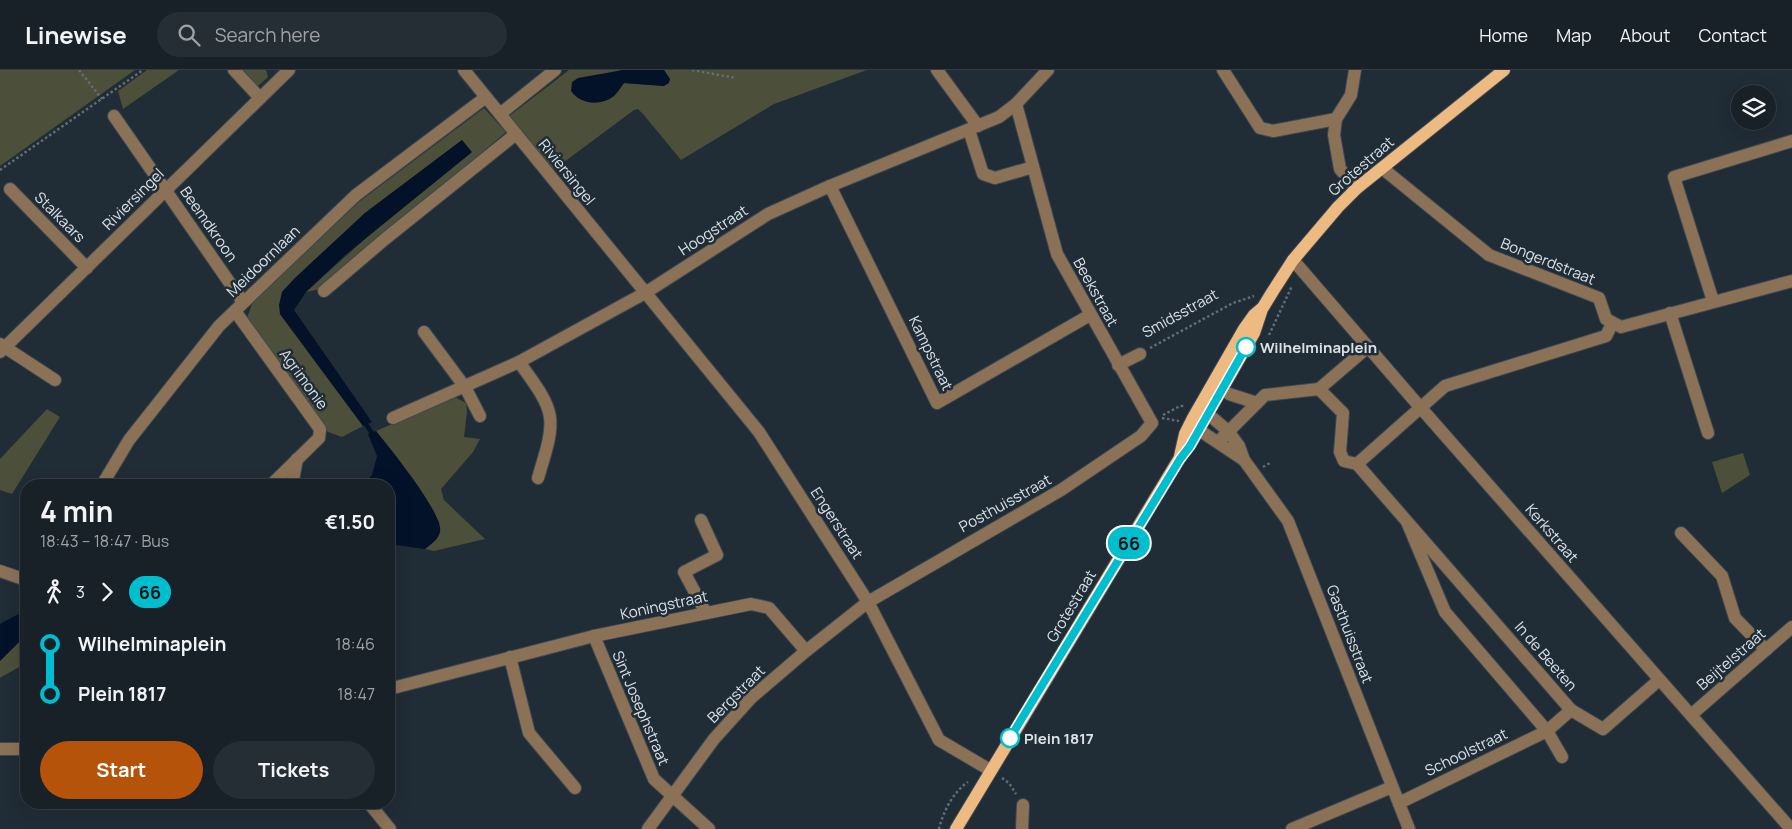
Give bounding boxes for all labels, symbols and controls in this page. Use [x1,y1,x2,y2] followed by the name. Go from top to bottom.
[157,12,507,57] search box
[25,18,127,51] text: Linewise
[175,21,203,49] icon: search
[215,22,320,48] text: Search here
[1479,23,1528,47] text: Home
[1556,23,1592,47] text: Map
[1620,23,1670,47] text: About
[1698,23,1767,47] text: Contact
[1731,85,1776,130] map controls
[1731,85,1776,130] button: layers
[1324,132,1398,200] street label: Grotestraat
[534,135,600,209] street label: Riviersingel
[98,164,168,234] street label: Riviersingel
[175,182,243,266] street label: Beemdkroon
[30,187,90,247] street label: Stalkaars
[674,200,752,260] street label: Hoogstraat
[222,220,304,302] street label: Meidoornlaan
[1498,232,1598,290] street label: Bongerdstraat
[1068,254,1124,330] street label: Beekstraat
[1138,283,1222,343] street label: Smidsstraat
[904,312,958,394] street label: Kampstraat
[1236,337,1256,357] marker: Wilhelminaplein
[1260,337,1377,358] place label: Wilhelminaplein
[275,345,333,414] street label: Agrimonie
[955,469,1055,537] street label: Posthuisstraat
[806,483,868,563] street label: Engerstraat
[40,492,113,530] text: 4 min
[1521,499,1583,567] street label: Kerkstraat
[325,509,375,535] text: €1.50
[1106,527,1152,559] line badge: 66
[40,530,169,552] text: 18:43 – 18:47 · Bus
[1118,531,1140,555] text: 66
[1041,566,1101,646] street label: Grotestraat
[40,578,68,606] icon: walk
[93,578,121,606] icon: forward
[139,580,161,604] text: 66
[76,581,85,603] text: 3
[1322,582,1378,686] street label: Gasthuisstraat
[618,585,710,625] street label: Koningstraat
[1510,617,1582,695] street label: In de Beeten
[1692,623,1770,695] street label: Beijtelstraat
[78,631,226,657] text: Wilhelminaplein
[335,633,375,655] text: 18:46
[607,648,675,768] street label: Sint Josephstraat
[703,661,769,727] street label: Bergstraat
[78,681,166,707] text: Plein 1817
[337,683,375,705] text: 18:47
[1421,723,1511,781] street label: Schoolstraat
[1000,728,1020,748] marker: Plein 1817
[1024,728,1094,749] place label: Plein 1817
[40,741,203,799] button: Start
[213,741,375,799] button: Tickets

